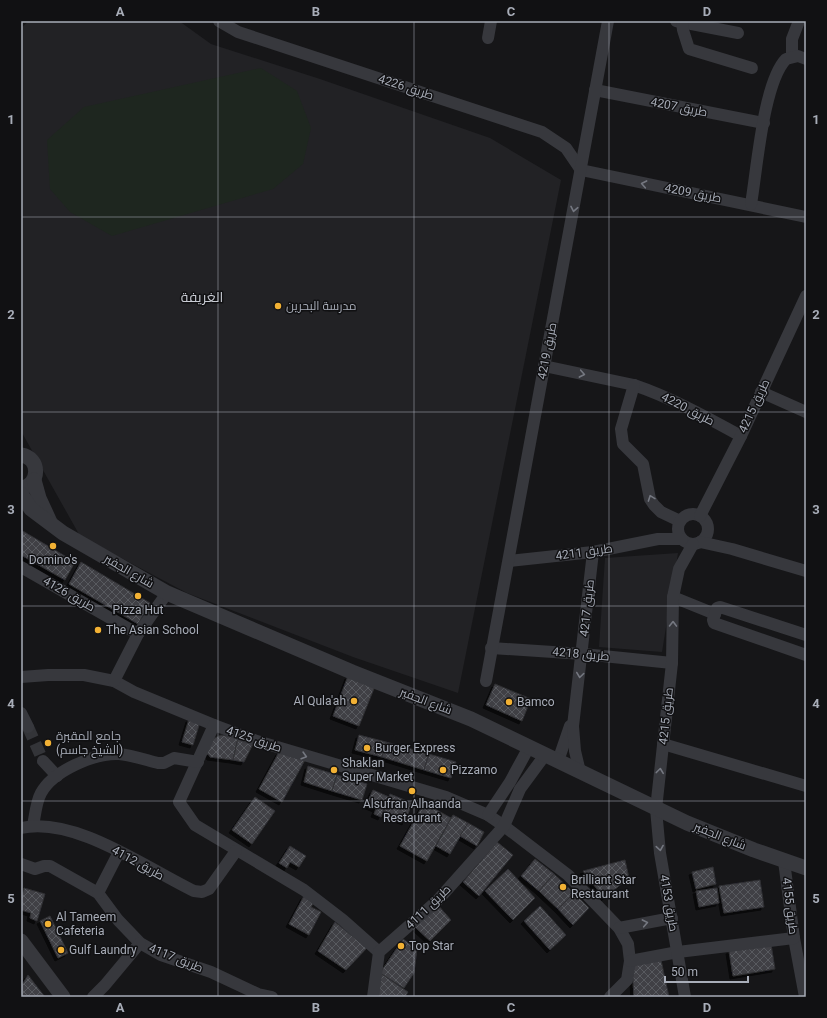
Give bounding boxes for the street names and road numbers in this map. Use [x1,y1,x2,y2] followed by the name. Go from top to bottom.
[377,71,436,103] street label: طريق 4226
[649,95,709,119] street label: طريق 4207
[663,181,723,205] street label: طريق 4209
[535,321,559,381] street label: طريق 4219
[736,377,773,435] street label: طريق 4215
[659,390,717,428] street label: طريق 4220
[555,541,613,563] street label: طريق 4211
[100,551,156,592] street label: شارع الجفير
[41,574,97,614] street label: طريق 4126
[577,579,597,637] street label: طريق 4217
[552,645,610,663] street label: طريق 4218
[397,684,454,718] street label: شارع الجفير
[656,687,676,745] street label: طريق 4215
[225,723,283,755] street label: طريق 4125
[691,819,748,854] street label: شارع الجفير
[110,843,167,883] street label: طريق 4112
[657,874,681,933] street label: طريق 4153
[780,877,800,935] street label: طريق 4155
[402,882,454,932] street label: طريق 4111
[147,941,205,975] street label: طريق 4117

